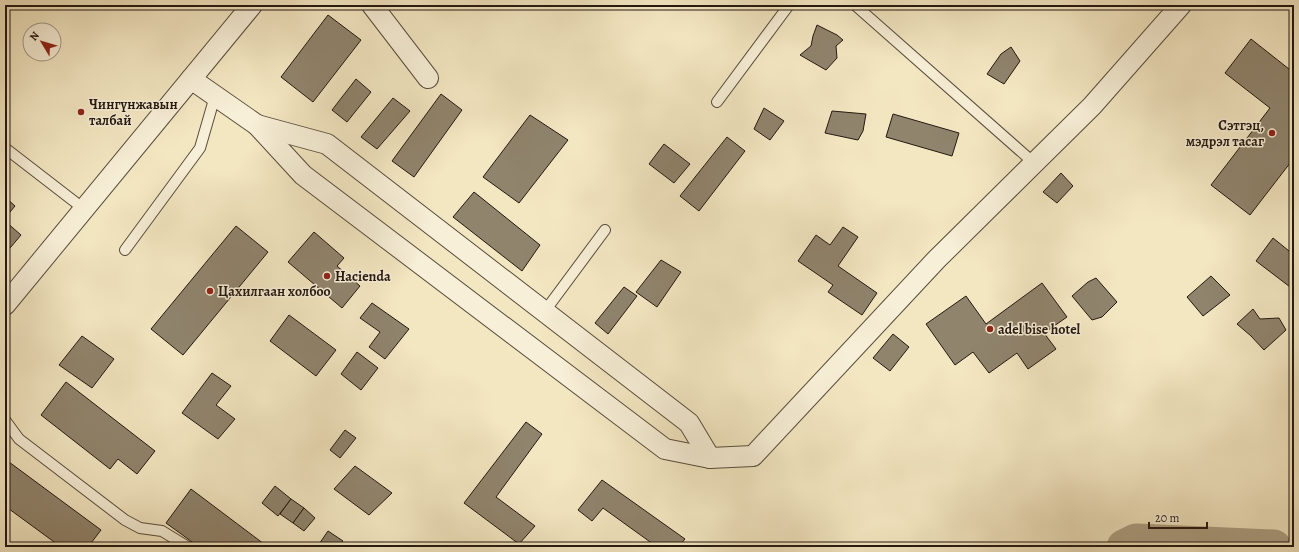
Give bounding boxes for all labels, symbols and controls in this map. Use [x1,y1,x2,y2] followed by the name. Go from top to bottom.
[22,22,62,62] north arrow
[26,28,43,44] text: N
[89,95,178,130] place label: Чингүнжавын талбай
[76,107,86,117] marker: Чингүнжавын талбай
[1186,116,1264,151] place label: Сэтгэц, мэдрэл тасаг
[1267,128,1277,138] marker: Сэтгэц, мэдрэл тасаг
[335,267,391,286] place label: Hacienda
[322,271,332,281] marker: Hacienda
[218,282,331,301] place label: Цахилгаан холбоо
[205,286,215,296] marker: Цахилгаан холбоо
[998,320,1081,339] place label: adel bise hotel
[985,324,995,334] marker: adel bise hotel
[1149,504,1207,530] scale bar
[1155,510,1179,526] text: 20 m

